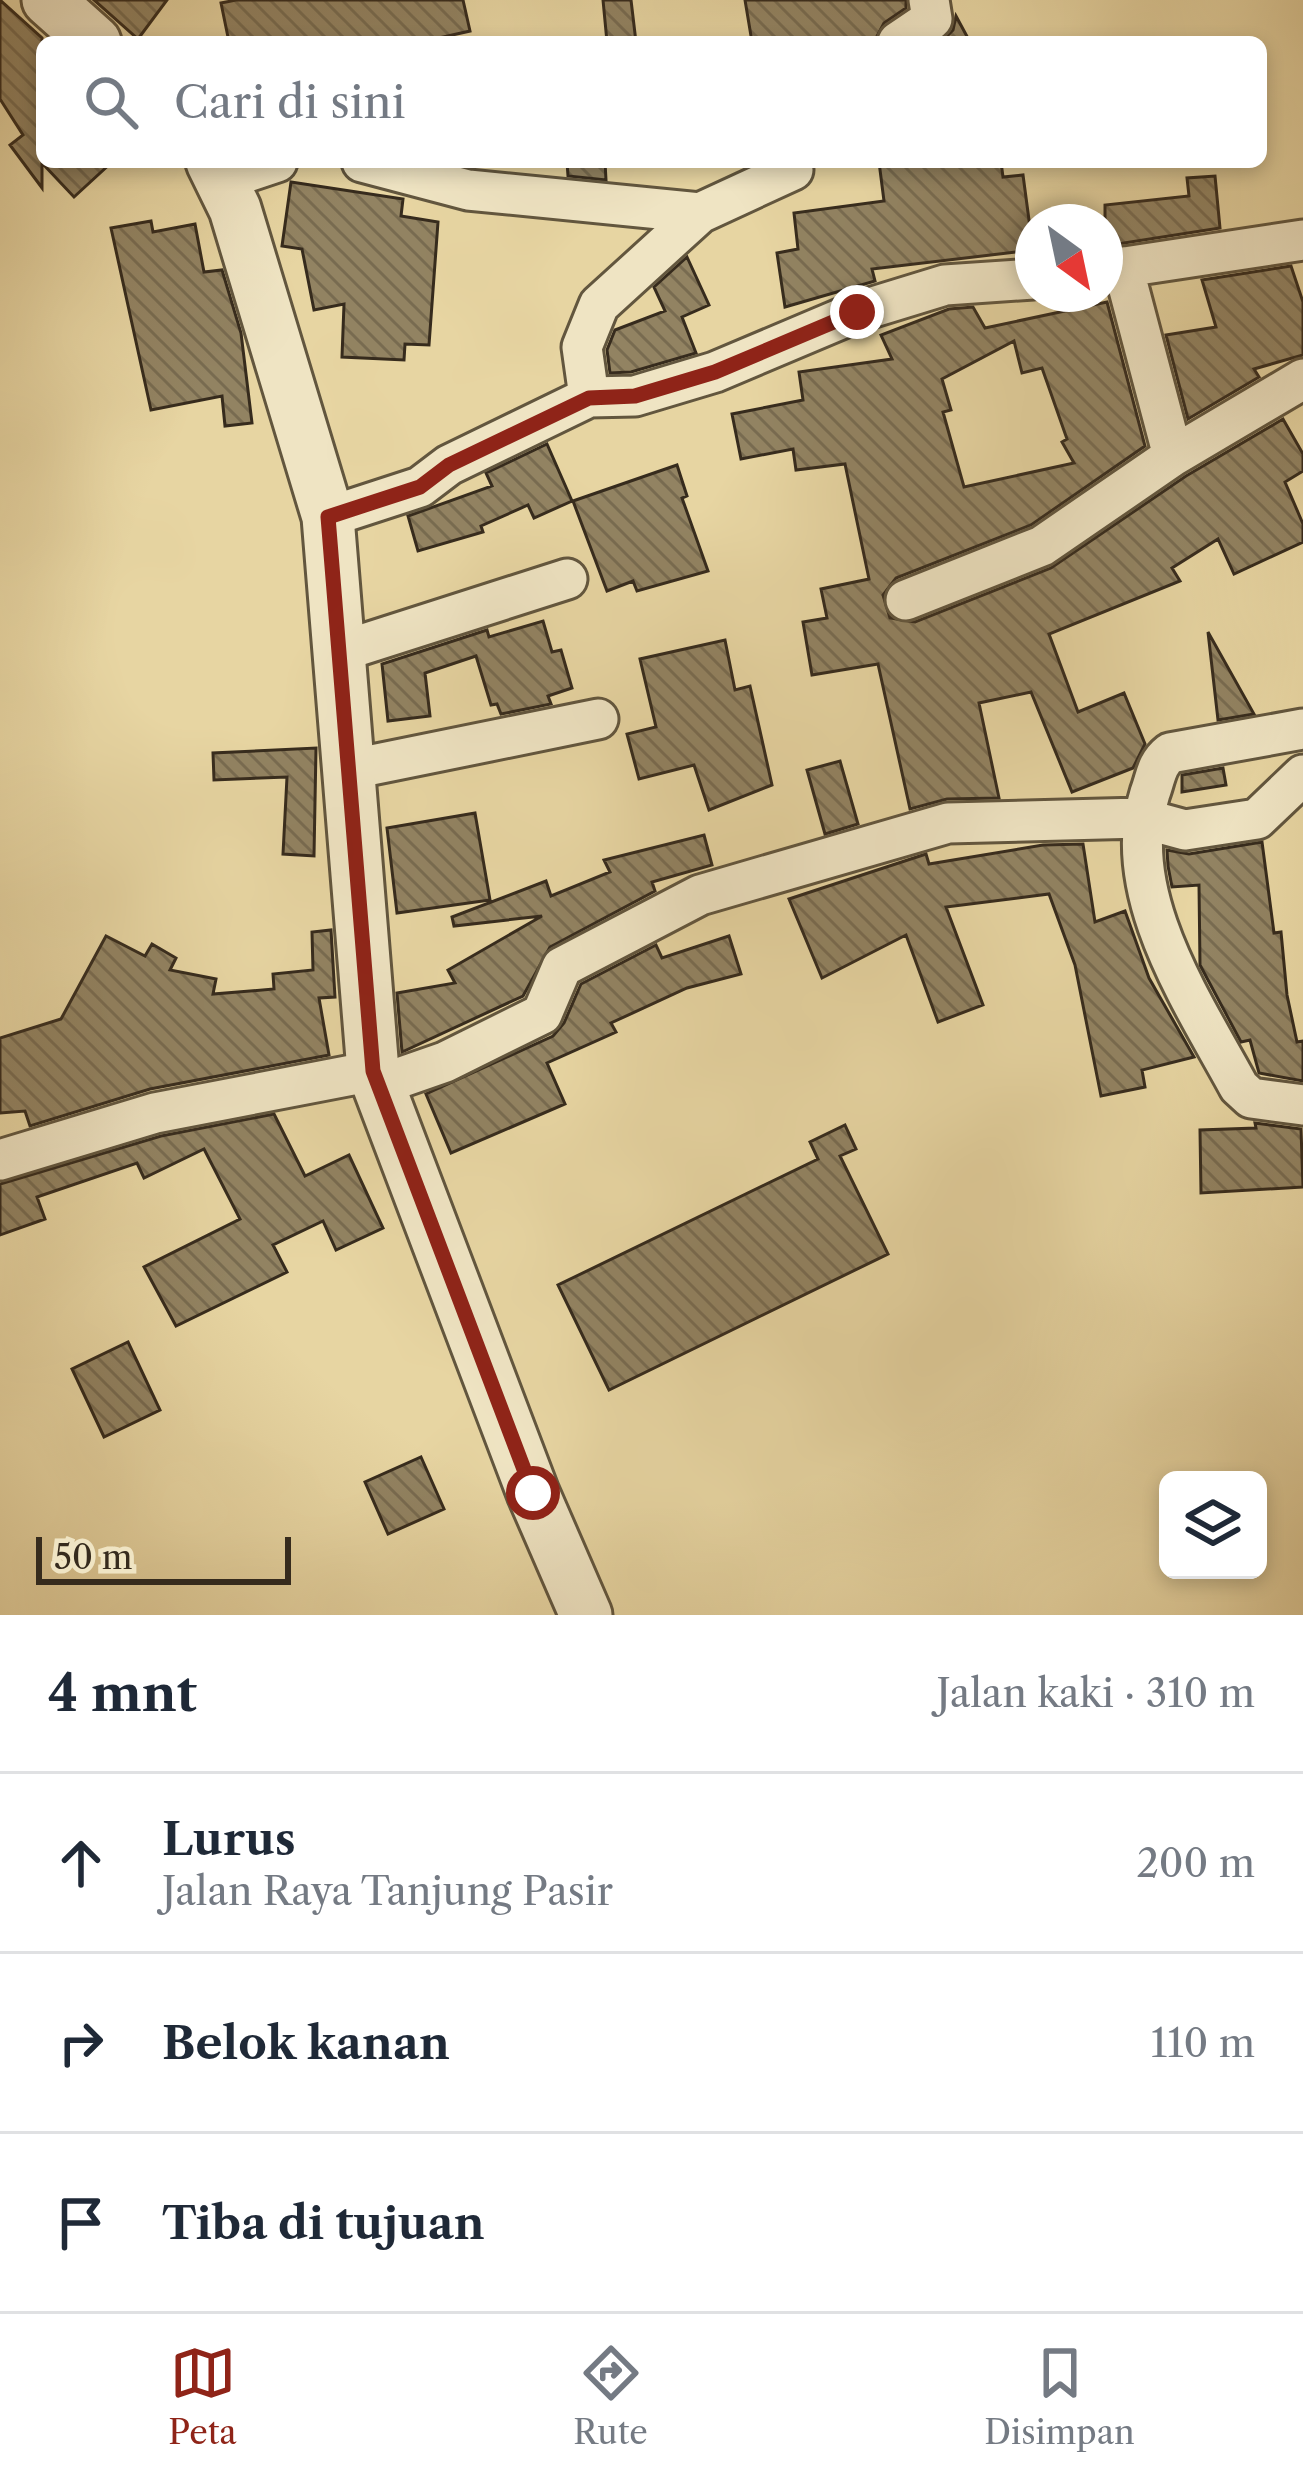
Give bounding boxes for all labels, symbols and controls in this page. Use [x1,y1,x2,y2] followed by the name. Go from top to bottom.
[36,36,1267,168] search box
[78,69,144,135] icon: search
[174,74,405,130] text: Cari di sini
[1015,204,1123,312] north arrow
[830,285,884,339] route end
[506,1466,560,1520] route start
[1159,1471,1267,1579] map controls
[1159,1471,1267,1579] button: layers
[36,1531,291,1584] scale bar
[54,1537,132,1578] text: 50 m
[48,1662,197,1724] text: 4 mnt
[936,1669,1255,1717] text: Jalan kaki · 310 m
[162,1811,296,1867] text: Lurus
[48,1830,114,1896] icon: ahead
[1136,1839,1255,1887] text: 200 m
[162,1867,613,1915] text: Jalan Raya Tanjung Pasir
[48,2010,114,2076] icon: right
[162,2015,450,2071] text: Belok kanan
[1151,2019,1255,2067] text: 110 m
[48,2190,114,2256] icon: arrive
[162,2195,485,2251] text: Tiba di tujuan
[168,2340,237,2453] tab: Peta
[573,2340,648,2453] tab: Rute
[984,2340,1135,2453] tab: Disimpan

